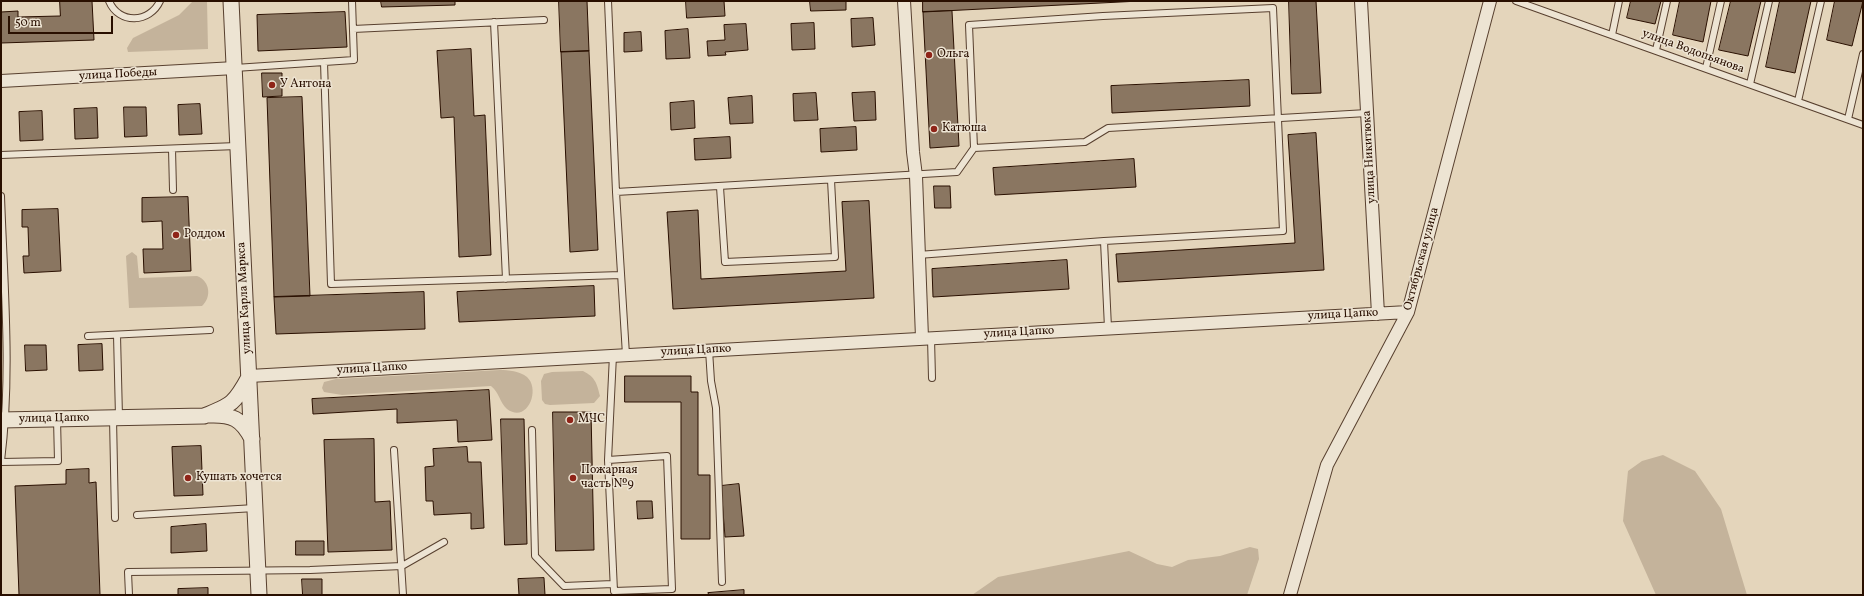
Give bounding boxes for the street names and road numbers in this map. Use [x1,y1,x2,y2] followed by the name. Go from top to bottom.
[1640,27,1746,77] street label: улица Водопьянова
[78,66,158,84] street label: улица Победы
[1360,110,1380,204] street label: улица Никитюка
[1401,206,1443,312] street label: Октябрьская улица
[235,241,255,355] street label: улица Карла Маркса
[1307,306,1379,324] street label: улица Цапко
[983,324,1055,342] street label: улица Цапко
[660,342,732,360] street label: улица Цапко
[336,360,408,378] street label: улица Цапко
[18,411,90,427] street label: улица Цапко

